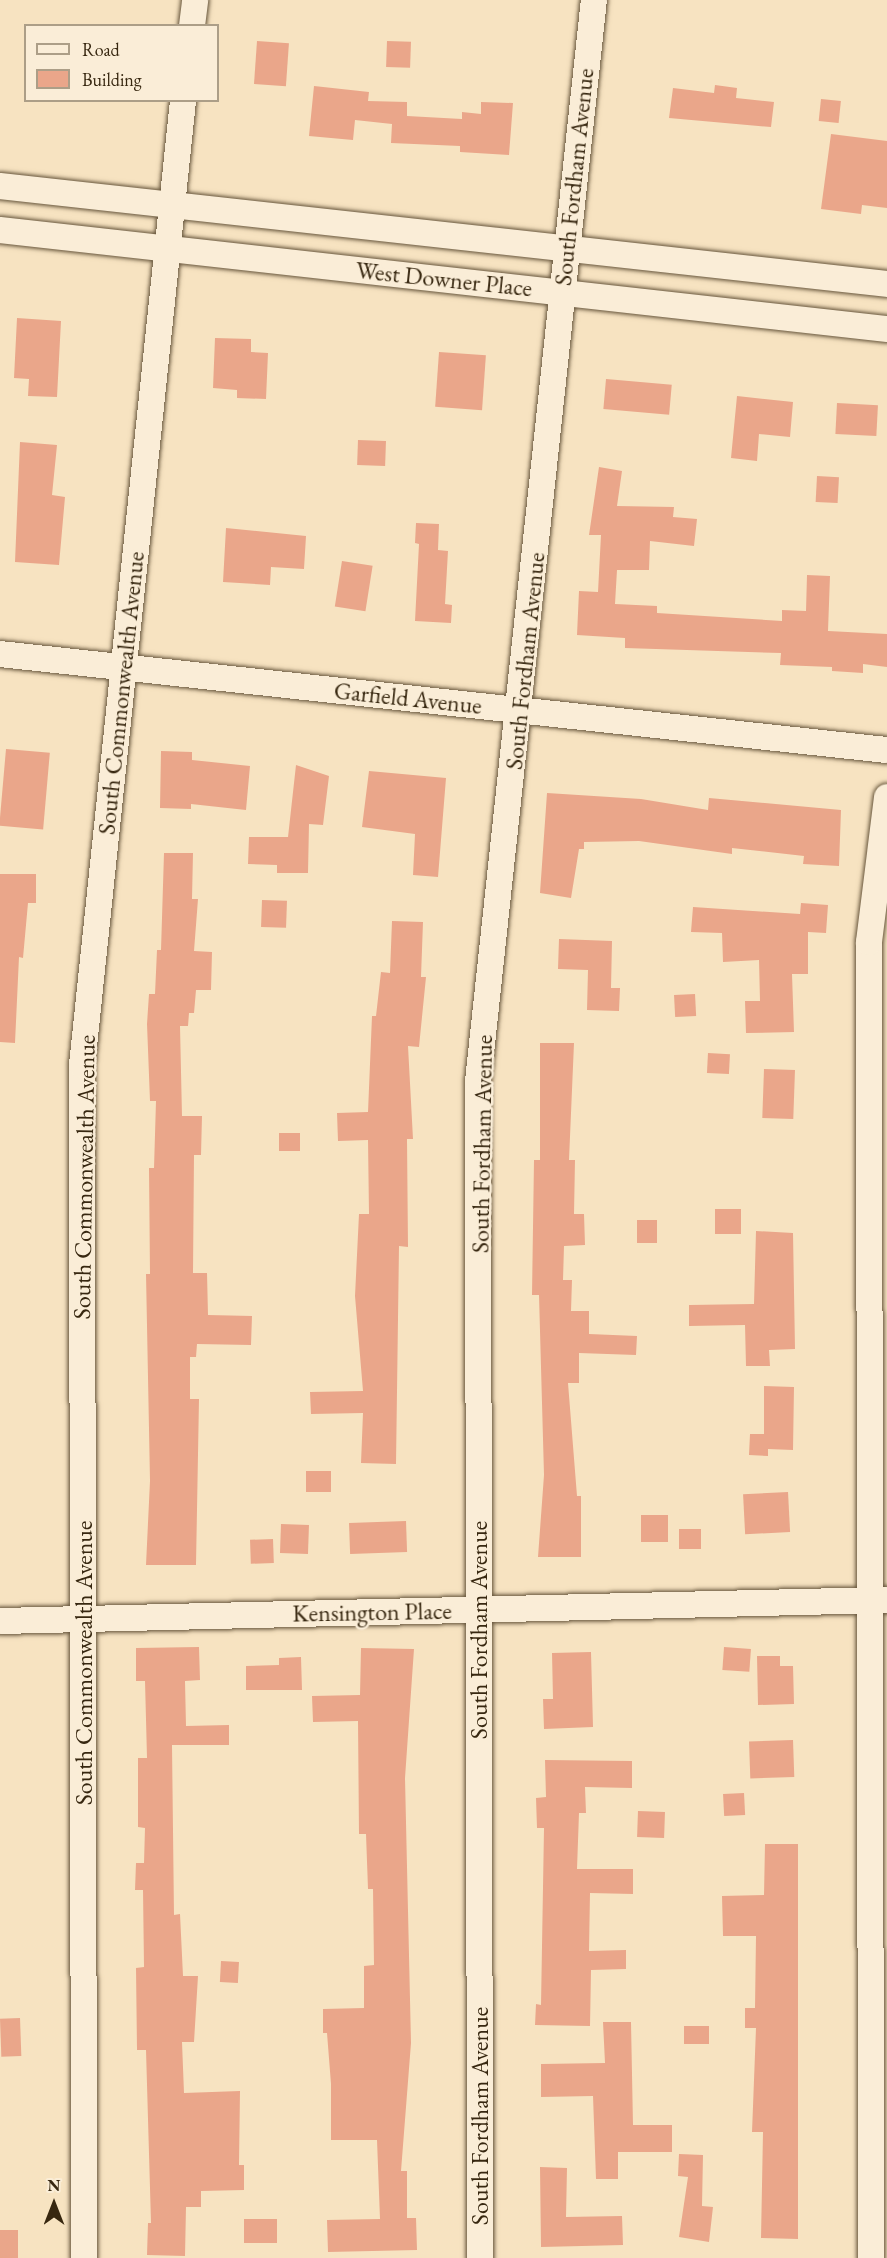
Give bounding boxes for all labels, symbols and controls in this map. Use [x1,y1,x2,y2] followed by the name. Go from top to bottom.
[24,24,219,102] legend
[82,38,120,61] text: Road
[548,67,600,287] street label: South Fordham Avenue
[82,68,142,91] text: Building
[354,255,534,303] street label: West Downer Place
[92,550,150,836] street label: South Commonwealth Avenue
[499,551,551,771] street label: South Fordham Avenue
[333,676,483,720] street label: Garfield Avenue
[67,1034,101,1320] street label: South Commonwealth Avenue
[466,1035,498,1253] street label: South Fordham Avenue
[70,1521,98,1805] street label: South Commonwealth Avenue
[465,1521,493,1739] street label: South Fordham Avenue
[292,1596,452,1628] street label: Kensington Place
[466,2007,494,2225] street label: South Fordham Avenue
[24,2174,84,2234] north arrow
[48,2175,60,2196] text: N

